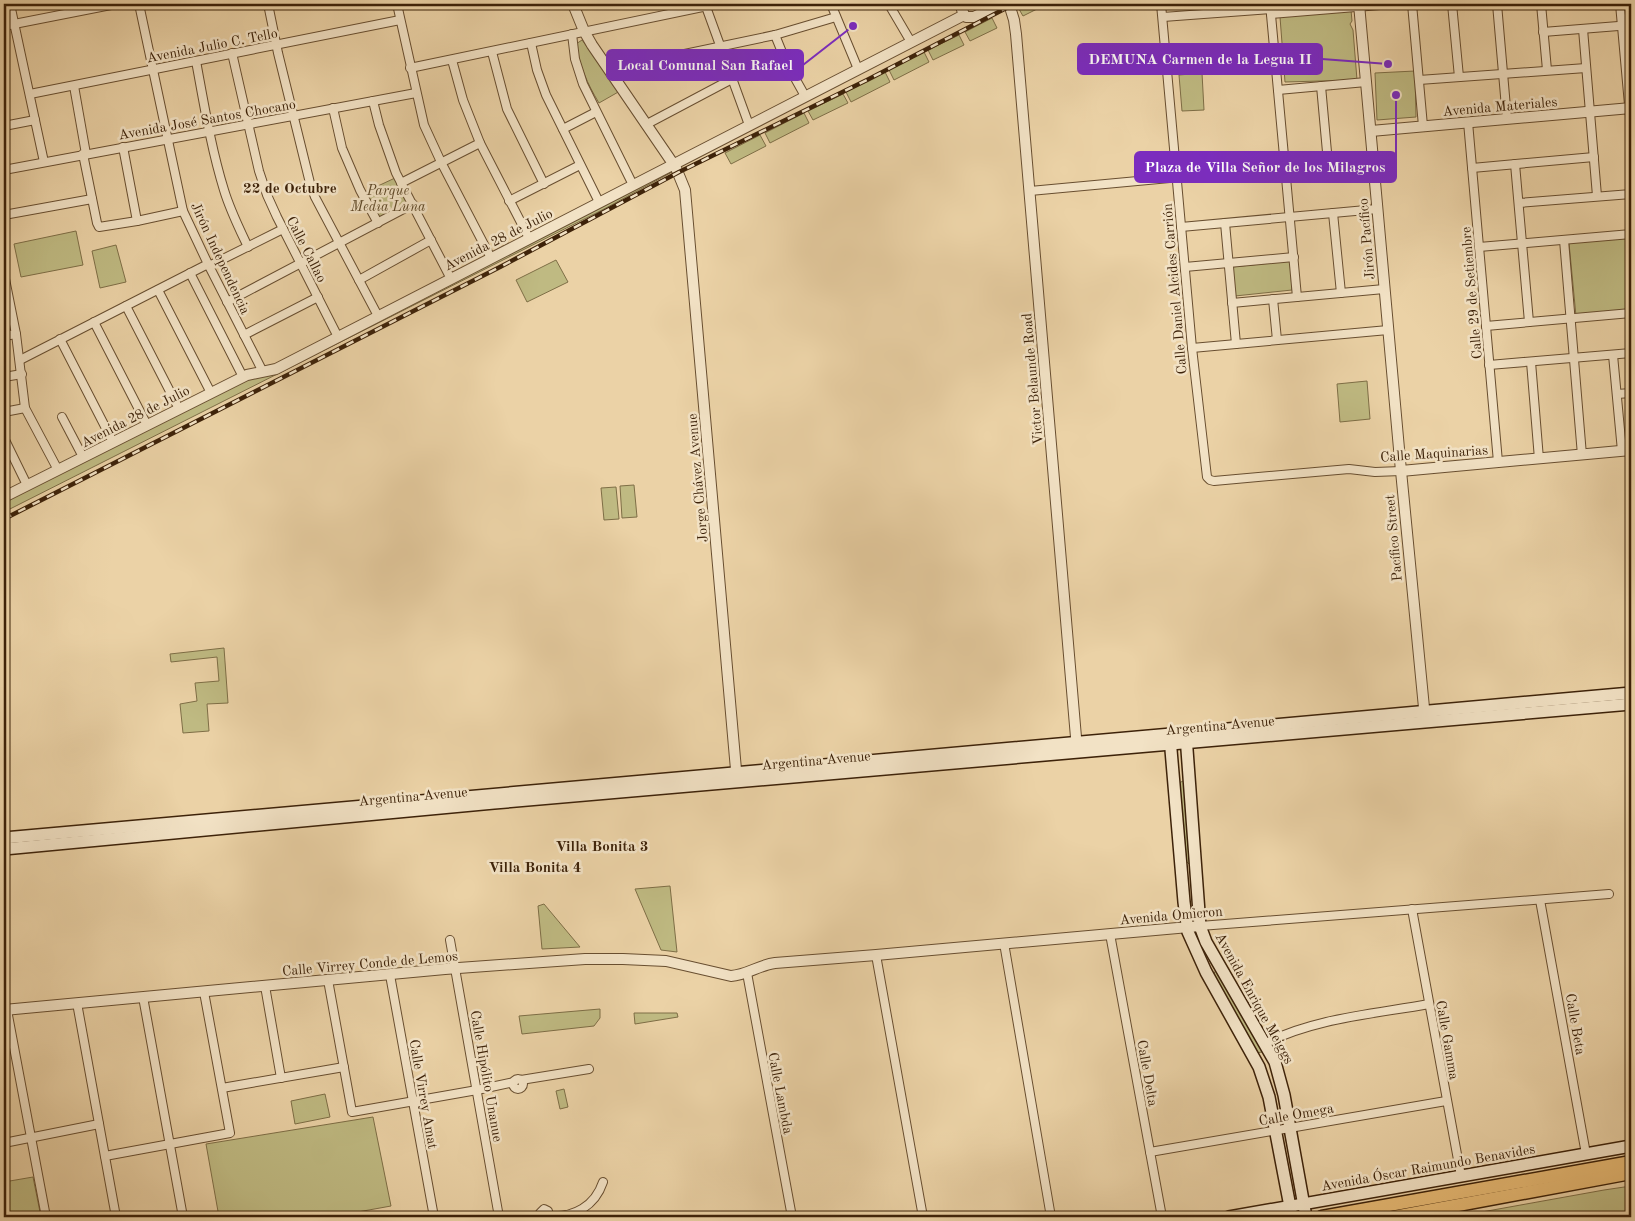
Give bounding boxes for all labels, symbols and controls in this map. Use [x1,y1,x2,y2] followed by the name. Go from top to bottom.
[146,26,279,66] street label: Avenida Julio C. Tello
[1078,44,1322,74] callout: DEMUNA Carmen de la Legua II
[607,50,803,80] callout: Local Comunal San Rafael
[1088,53,1312,68] text: DEMUNA Carmen de la Legua II
[617,59,793,74] text: Local Comunal San Rafael
[1442,95,1558,119] street label: Avenida Materiales
[117,97,297,142] street label: Avenida José Santos Chocano
[1135,152,1396,182] callout: Plaza de Villa Señor de los Milagros
[1145,161,1386,176] text: Plaza de Villa Señor de los Milagros
[243,182,337,197] district label: 22 de Octubre
[350,184,426,214] park label: Parque Media Luna
[1356,198,1378,280] street label: Jirón Pacífico
[188,200,252,317] street label: Jirón Independencia
[1161,202,1189,375] street label: Calle Daniel Alcides Carrión
[442,206,555,273] street label: Avenida 28 de Julio
[284,214,329,285] street label: Calle Callao
[1459,226,1485,360] street label: Calle 29 de Setiembre
[1020,312,1046,445] street label: Victor Belaunde Road
[79,383,192,450] street label: Avenida 28 de Julio
[685,413,711,543] street label: Jorge Chávez Avenue
[1380,443,1488,465] street label: Calle Maquinarias
[1383,494,1405,582] street label: Pacífico Street
[1165,714,1275,738] street label: Argentina Avenue
[761,749,871,773] street label: Argentina Avenue
[358,785,468,809] street label: Argentina Avenue
[555,840,649,855] district label: Villa Bonita 3
[488,861,582,876] district label: Villa Bonita 4
[1119,904,1224,927] street label: Avenida Omicron
[1212,931,1296,1066] street label: Avenida Enrique Meiggs
[282,949,459,979] street label: Calle Virrey Conde de Lemos
[1563,992,1587,1056] street label: Calle Beta
[1433,999,1461,1081] street label: Calle Gamma
[468,1009,504,1143] street label: Calle Hipólito Unanue
[406,1038,440,1150] street label: Calle Virrey Amat
[1134,1039,1160,1108] street label: Calle Delta
[765,1051,795,1135] street label: Calle Lambda
[1258,1101,1335,1128] street label: Calle Omega
[1319,1138,1536,1194] street label: Avenida Óscar Raimundo Benavides

